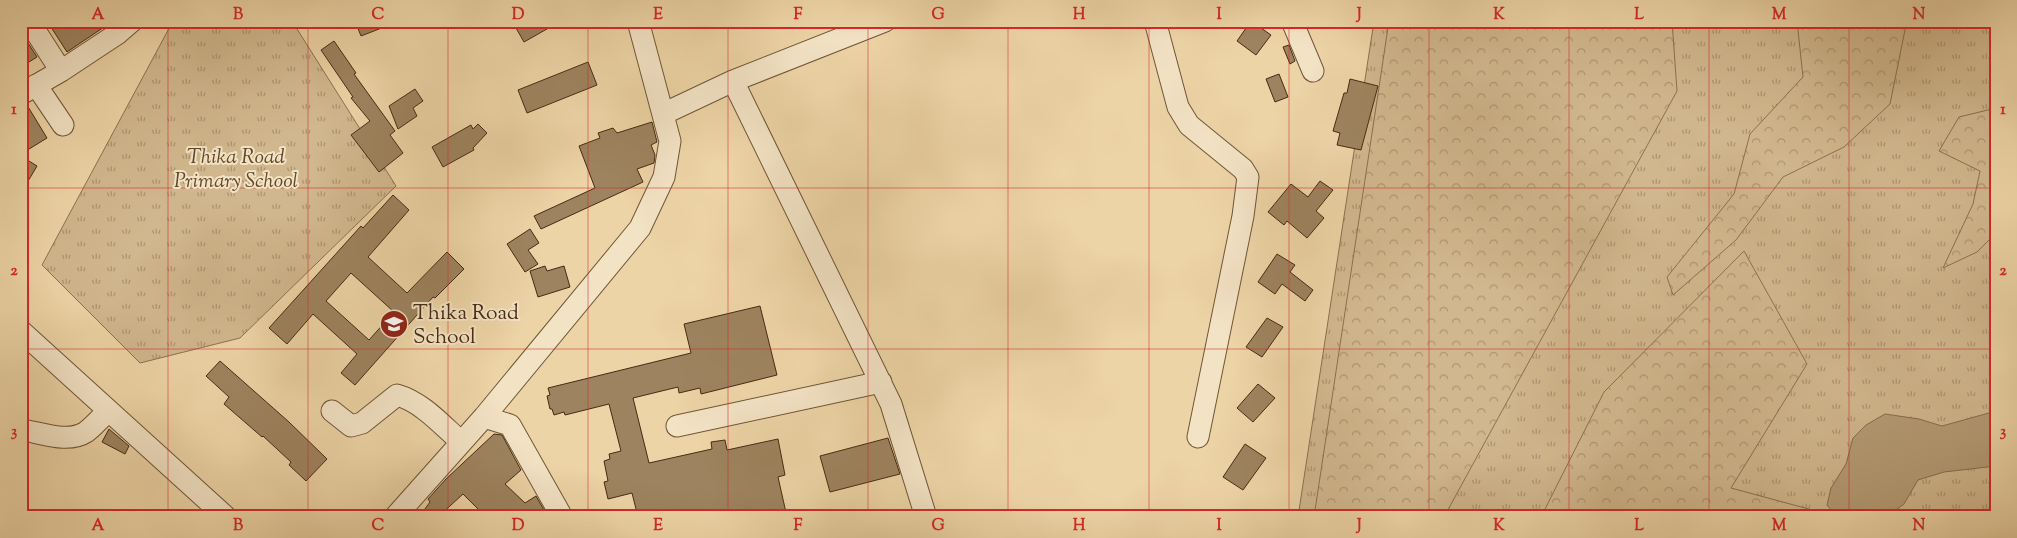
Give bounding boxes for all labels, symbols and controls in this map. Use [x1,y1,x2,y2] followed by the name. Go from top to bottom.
[92,4,105,27] text: A
[233,4,243,27] text: B
[372,4,385,27] text: C
[512,4,525,27] text: D
[653,4,663,27] text: E
[794,4,803,27] text: F
[931,4,945,27] text: G
[1073,4,1086,27] text: H
[1216,4,1222,27] text: I
[1355,4,1362,27] text: J
[1493,4,1505,27] text: K
[1634,4,1644,27] text: L
[1772,4,1787,27] text: M
[1913,4,1926,27] text: N
[11,99,17,122] text: 1
[2000,99,2006,122] text: 1
[174,143,298,197] park label: Thika Road Primary School
[10,260,18,283] text: 2
[1999,260,2007,283] text: 2
[413,299,519,353] place label: Thika Road School
[379,309,409,339] school or university icon: Thika Road School
[11,421,18,444] text: 3
[2000,421,2007,444] text: 3
[92,515,105,538] text: A
[233,515,243,538] text: B
[372,515,385,538] text: C
[512,515,525,538] text: D
[653,515,663,538] text: E
[794,515,803,538] text: F
[931,515,945,538] text: G
[1073,515,1086,538] text: H
[1216,515,1222,538] text: I
[1355,515,1362,538] text: J
[1493,515,1505,538] text: K
[1634,515,1644,538] text: L
[1772,515,1787,538] text: M
[1913,515,1926,538] text: N

